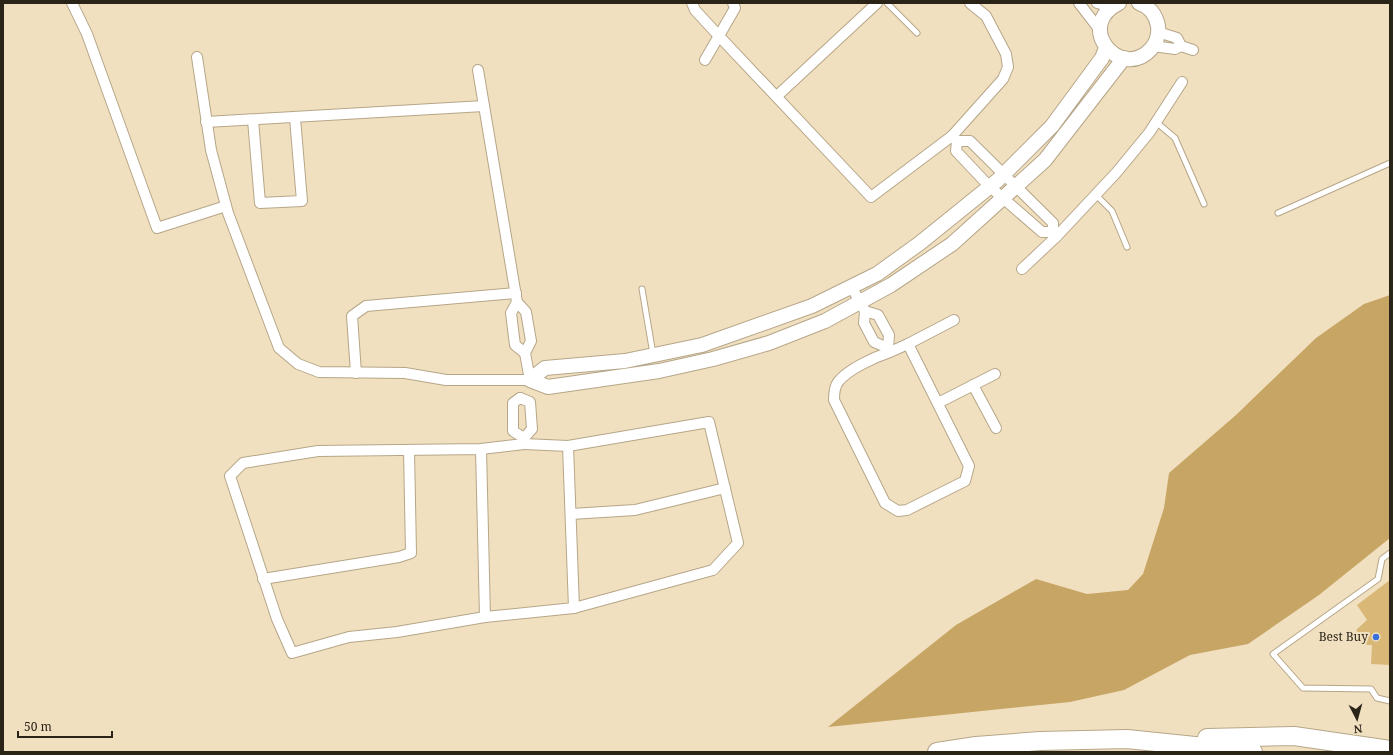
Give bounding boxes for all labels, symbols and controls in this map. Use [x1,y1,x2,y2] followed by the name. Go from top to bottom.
[1319,628,1368,645] place label: Best Buy
[1371,632,1381,642] marker: Best Buy
[1337,699,1377,739] north arrow
[18,713,112,739] scale bar
[24,718,52,735] text: 50 m
[1353,722,1363,737] text: N

